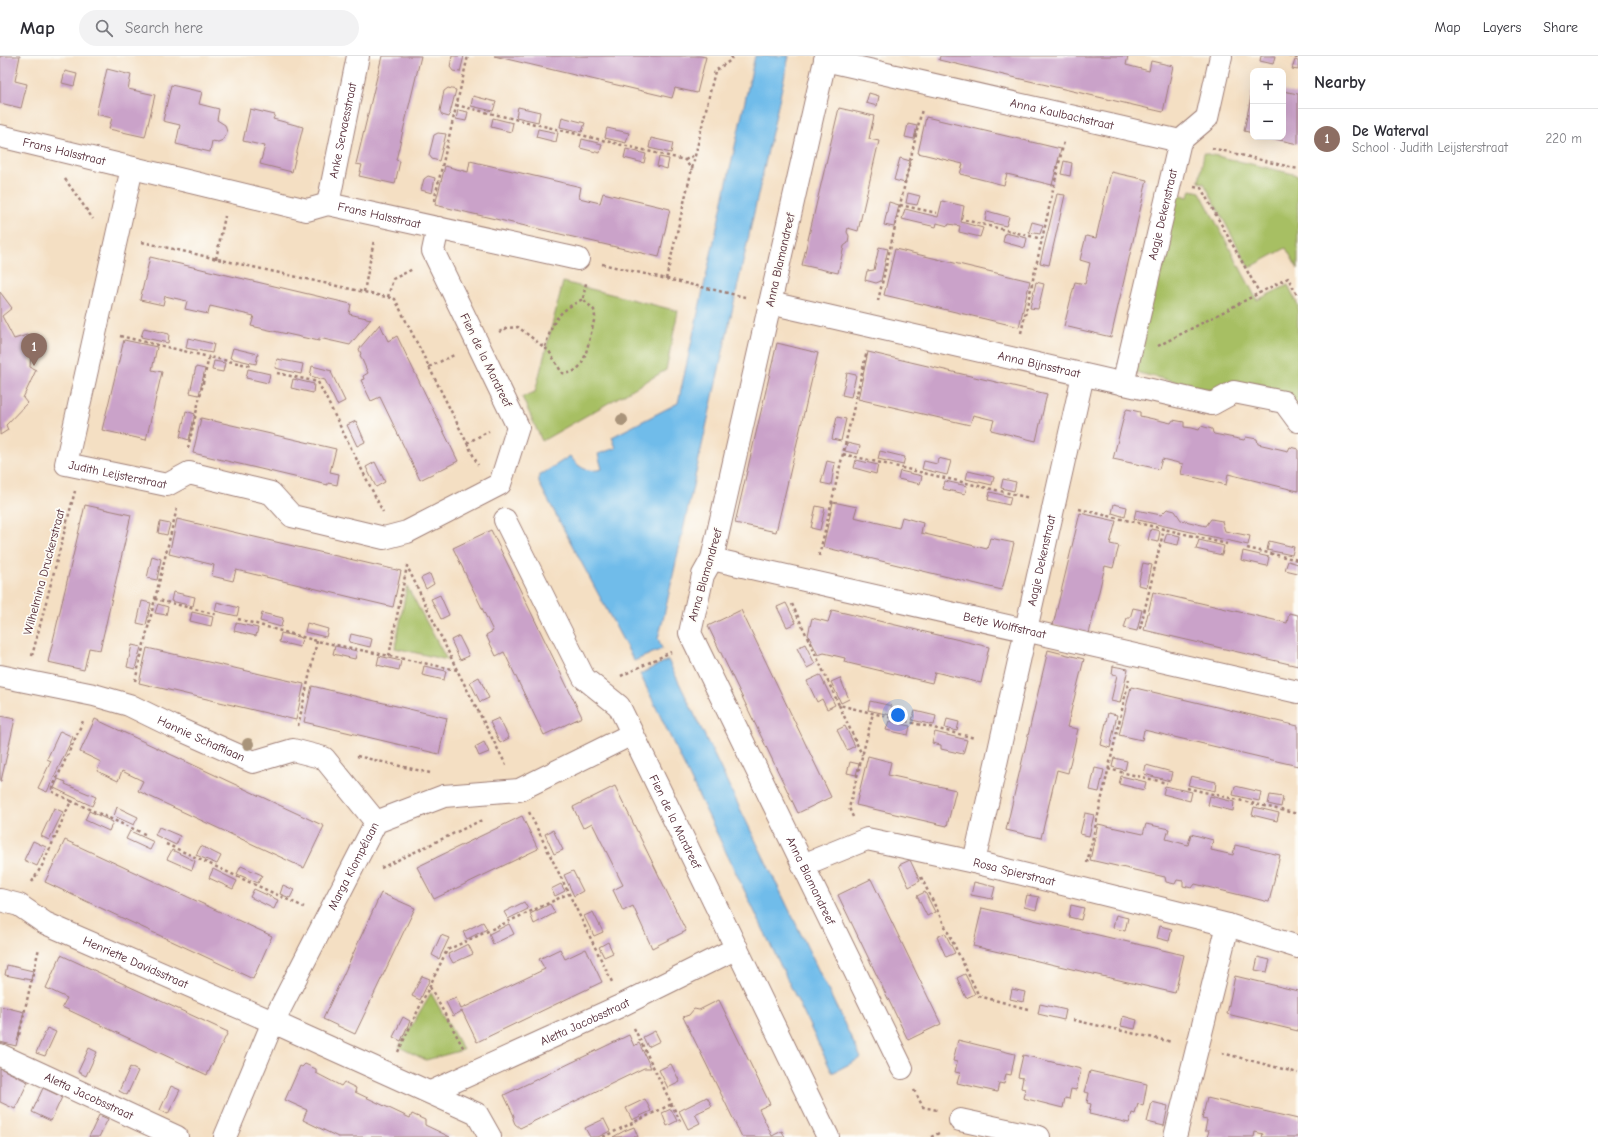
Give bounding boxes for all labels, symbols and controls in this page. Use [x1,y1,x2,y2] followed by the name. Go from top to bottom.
[79,10,359,46] search box
[20,17,55,39] text: Map
[93,17,115,39] icon: search
[125,19,203,37] text: Search here
[1434,19,1461,36] text: Map
[1483,19,1521,36] text: Layers
[1543,19,1578,36] text: Share
[1250,68,1286,140] map controls
[1250,68,1286,104] button: +
[1314,73,1365,92] text: Nearby
[326,81,360,180] street label: Anke Servaesstraat
[1009,95,1116,133] street label: Anna Kaulbachstraat
[1250,104,1286,140] button: −
[1352,122,1429,140] text: De Waterval
[1324,131,1330,146] text: 1
[1545,131,1582,146] text: 220 m
[21,135,108,168] street label: Frans Halsstraat
[1352,140,1508,155] text: School · Judith Leijsterstraat
[1145,167,1180,261] street label: Aagje Dekenstraat
[336,199,423,231] street label: Frans Halsstraat
[762,211,798,308] street label: Anna Blamandreef
[457,311,515,410] street label: Fien de la Mardreef
[21,333,47,366] pin: 1
[997,348,1082,381] street label: Anna Bijnsstraat
[67,458,168,492] street label: Judith Leijsterstraat
[20,507,68,636] street label: Wilhelmina Druckerstraat
[1024,513,1059,607] street label: Aagje Dekenstraat
[685,526,725,623] street label: Anna Blamandreef
[962,609,1048,642] street label: Betje Wolffstraat
[888,705,908,725] your location
[155,713,247,765] street label: Hannie Schaftlaan
[646,772,704,871] street label: Fien de la Mardreef
[325,820,382,912] street label: Marga Klompélaan
[783,834,838,927] street label: Anna Blamandreef
[972,855,1057,889] street label: Rosa Spierstraat
[81,933,191,992] street label: Henriette Davidsstraat
[538,995,632,1048] street label: Aletta Jacobsstraat
[42,1070,136,1123] street label: Aletta Jacobsstraat

